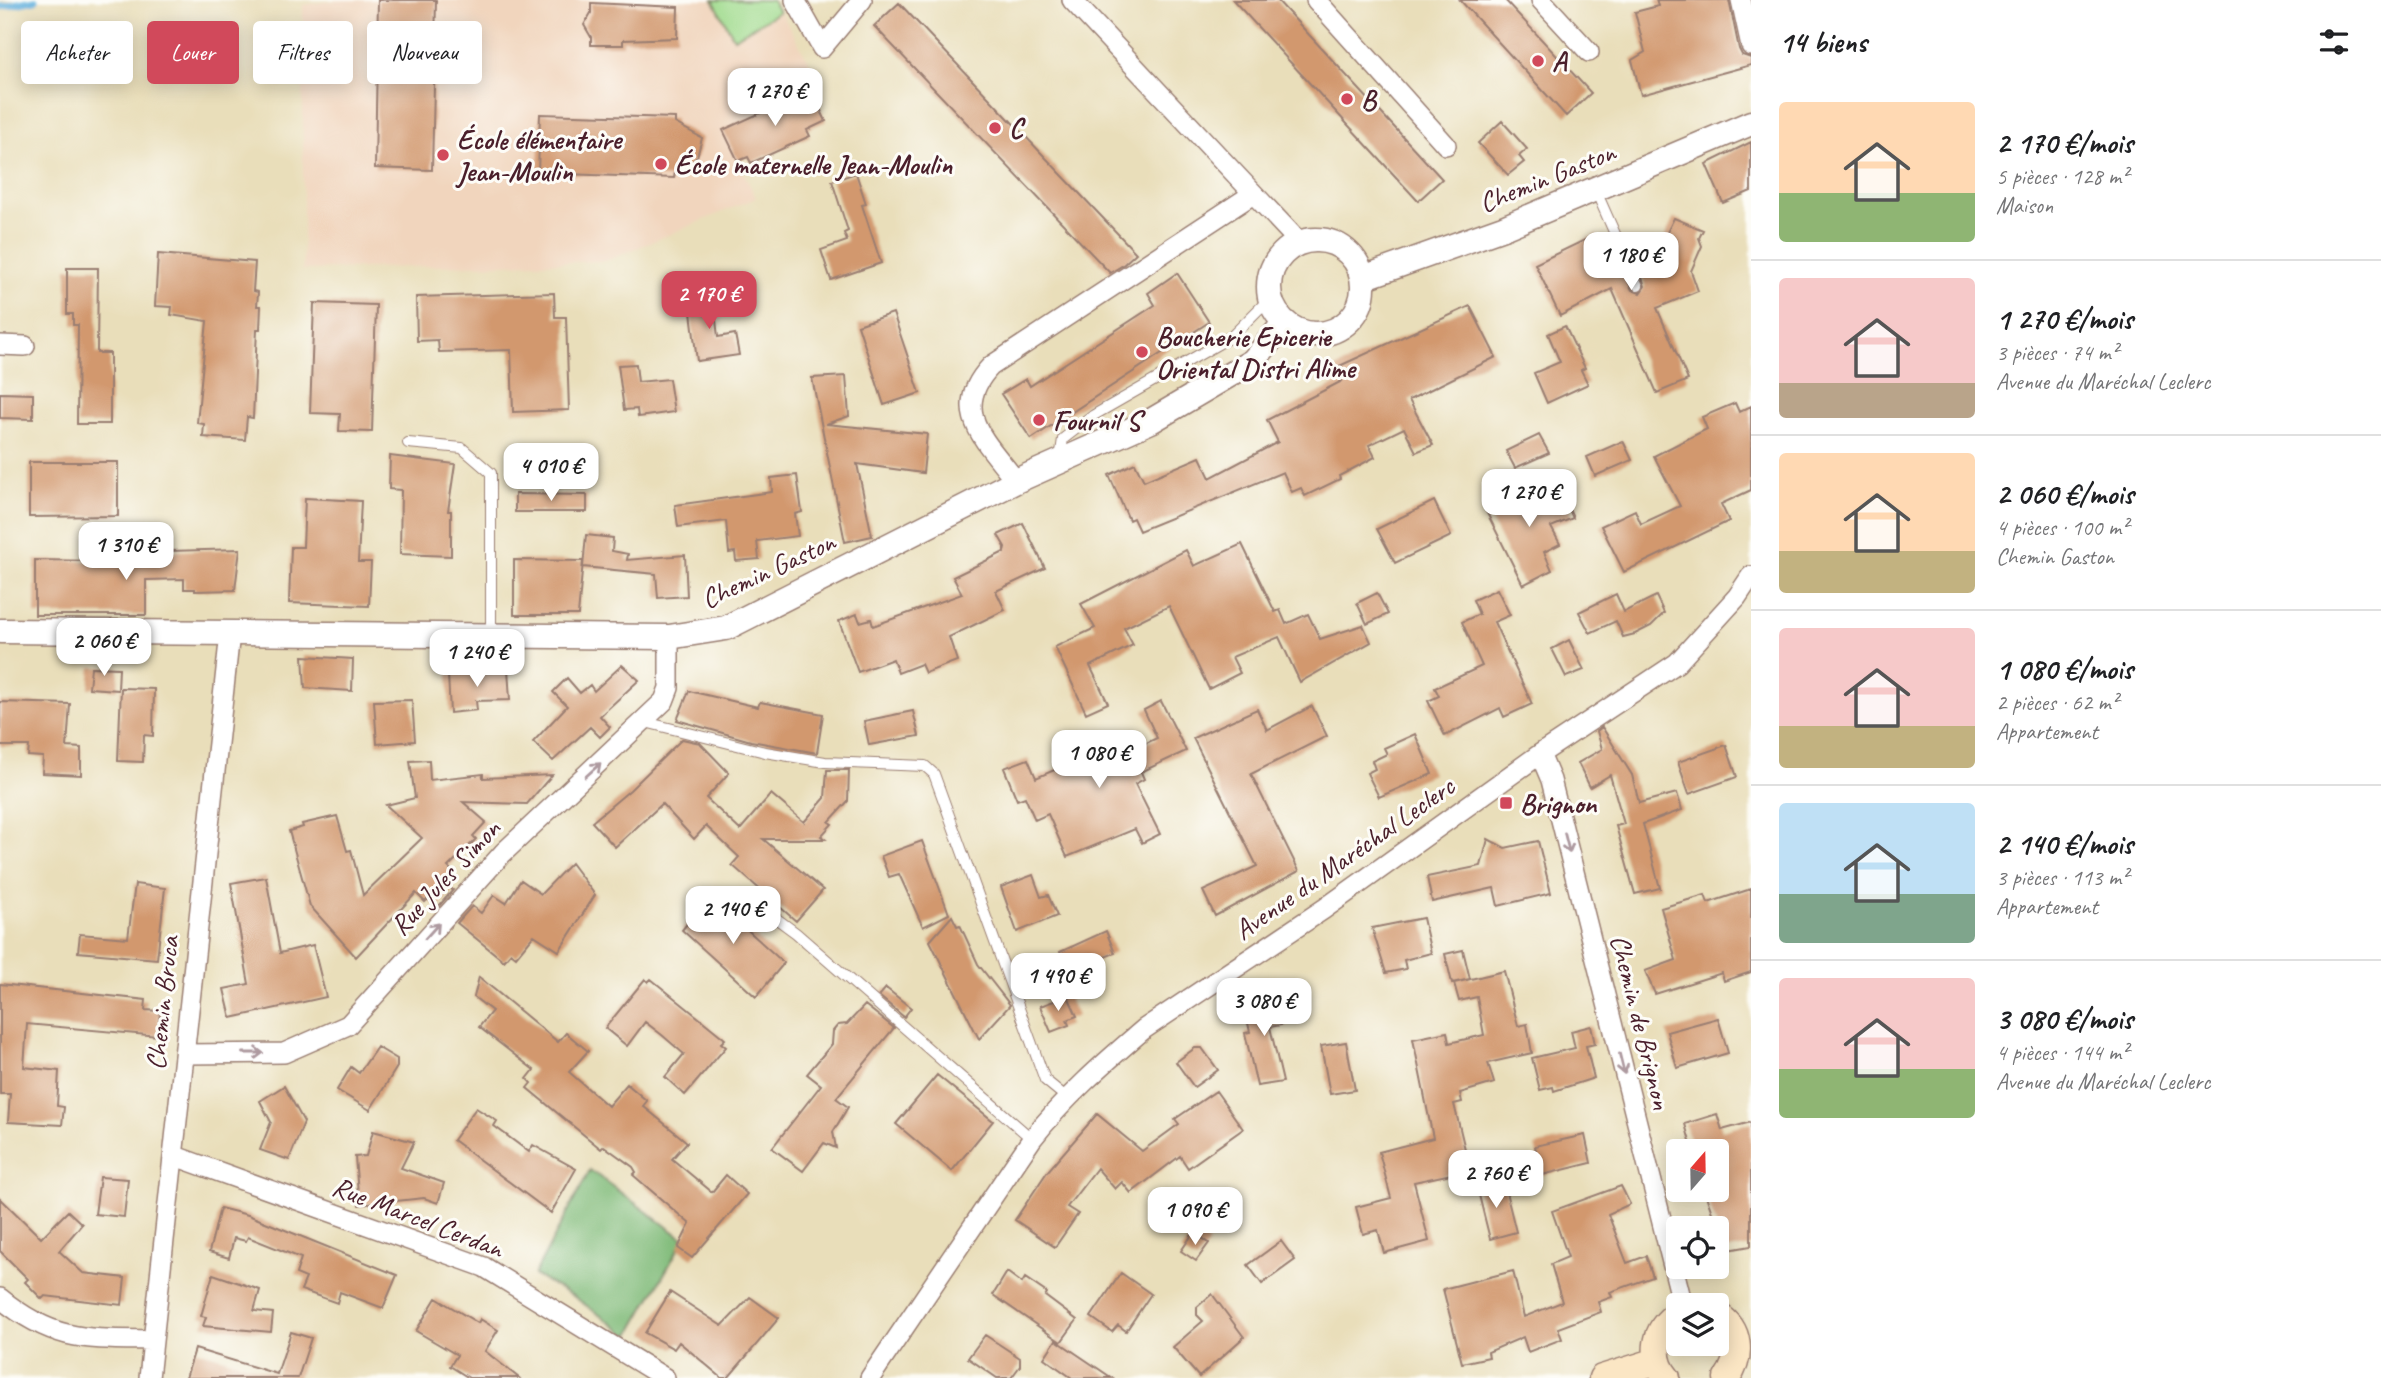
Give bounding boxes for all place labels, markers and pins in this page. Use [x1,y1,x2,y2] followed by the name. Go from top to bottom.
[1552,44,1568,79] place label: A
[1530,53,1546,69] marker: A
[710,68,840,128] pin: 1 270 €
[1361,82,1378,117] place label: B
[1339,91,1355,107] marker: B
[1009,111,1026,146] place label: C
[987,120,1003,136] marker: C
[455,122,623,189] place label: École élémentaire Jean-Moulin
[435,147,451,163] marker: École élémentaire Jean-Moulin
[675,147,953,182] place label: École maternelle Jean-Moulin
[653,156,669,172] marker: École maternelle Jean-Moulin
[1566,232,1696,292] pin: 1 180 €
[644,272,774,331] pin: 2 170 €
[1156,319,1357,386] place label: Boucherie Epicerie Oriental Distri Alime
[1134,344,1150,360] marker: Boucherie Epicerie Oriental Distri Alime
[1053,403,1146,438] place label: Fournil S
[1031,412,1047,428] marker: Fournil S
[486,444,616,503] pin: 4 010 €
[1464,470,1594,529] pin: 1 270 €
[61,522,191,582] pin: 1 310 €
[39,618,169,678] pin: 2 060 €
[412,630,542,689] pin: 1 240 €
[1034,730,1164,790] pin: 1 080 €
[1520,786,1598,821] place label: Brignon
[1498,795,1514,811] marker: Brignon
[668,886,798,946] pin: 2 140 €
[993,954,1123,1013] pin: 1 490 €
[1199,978,1329,1038] pin: 3 080 €
[1431,1150,1561,1210] pin: 2 760 €
[1130,1188,1260,1247] pin: 1 090 €

